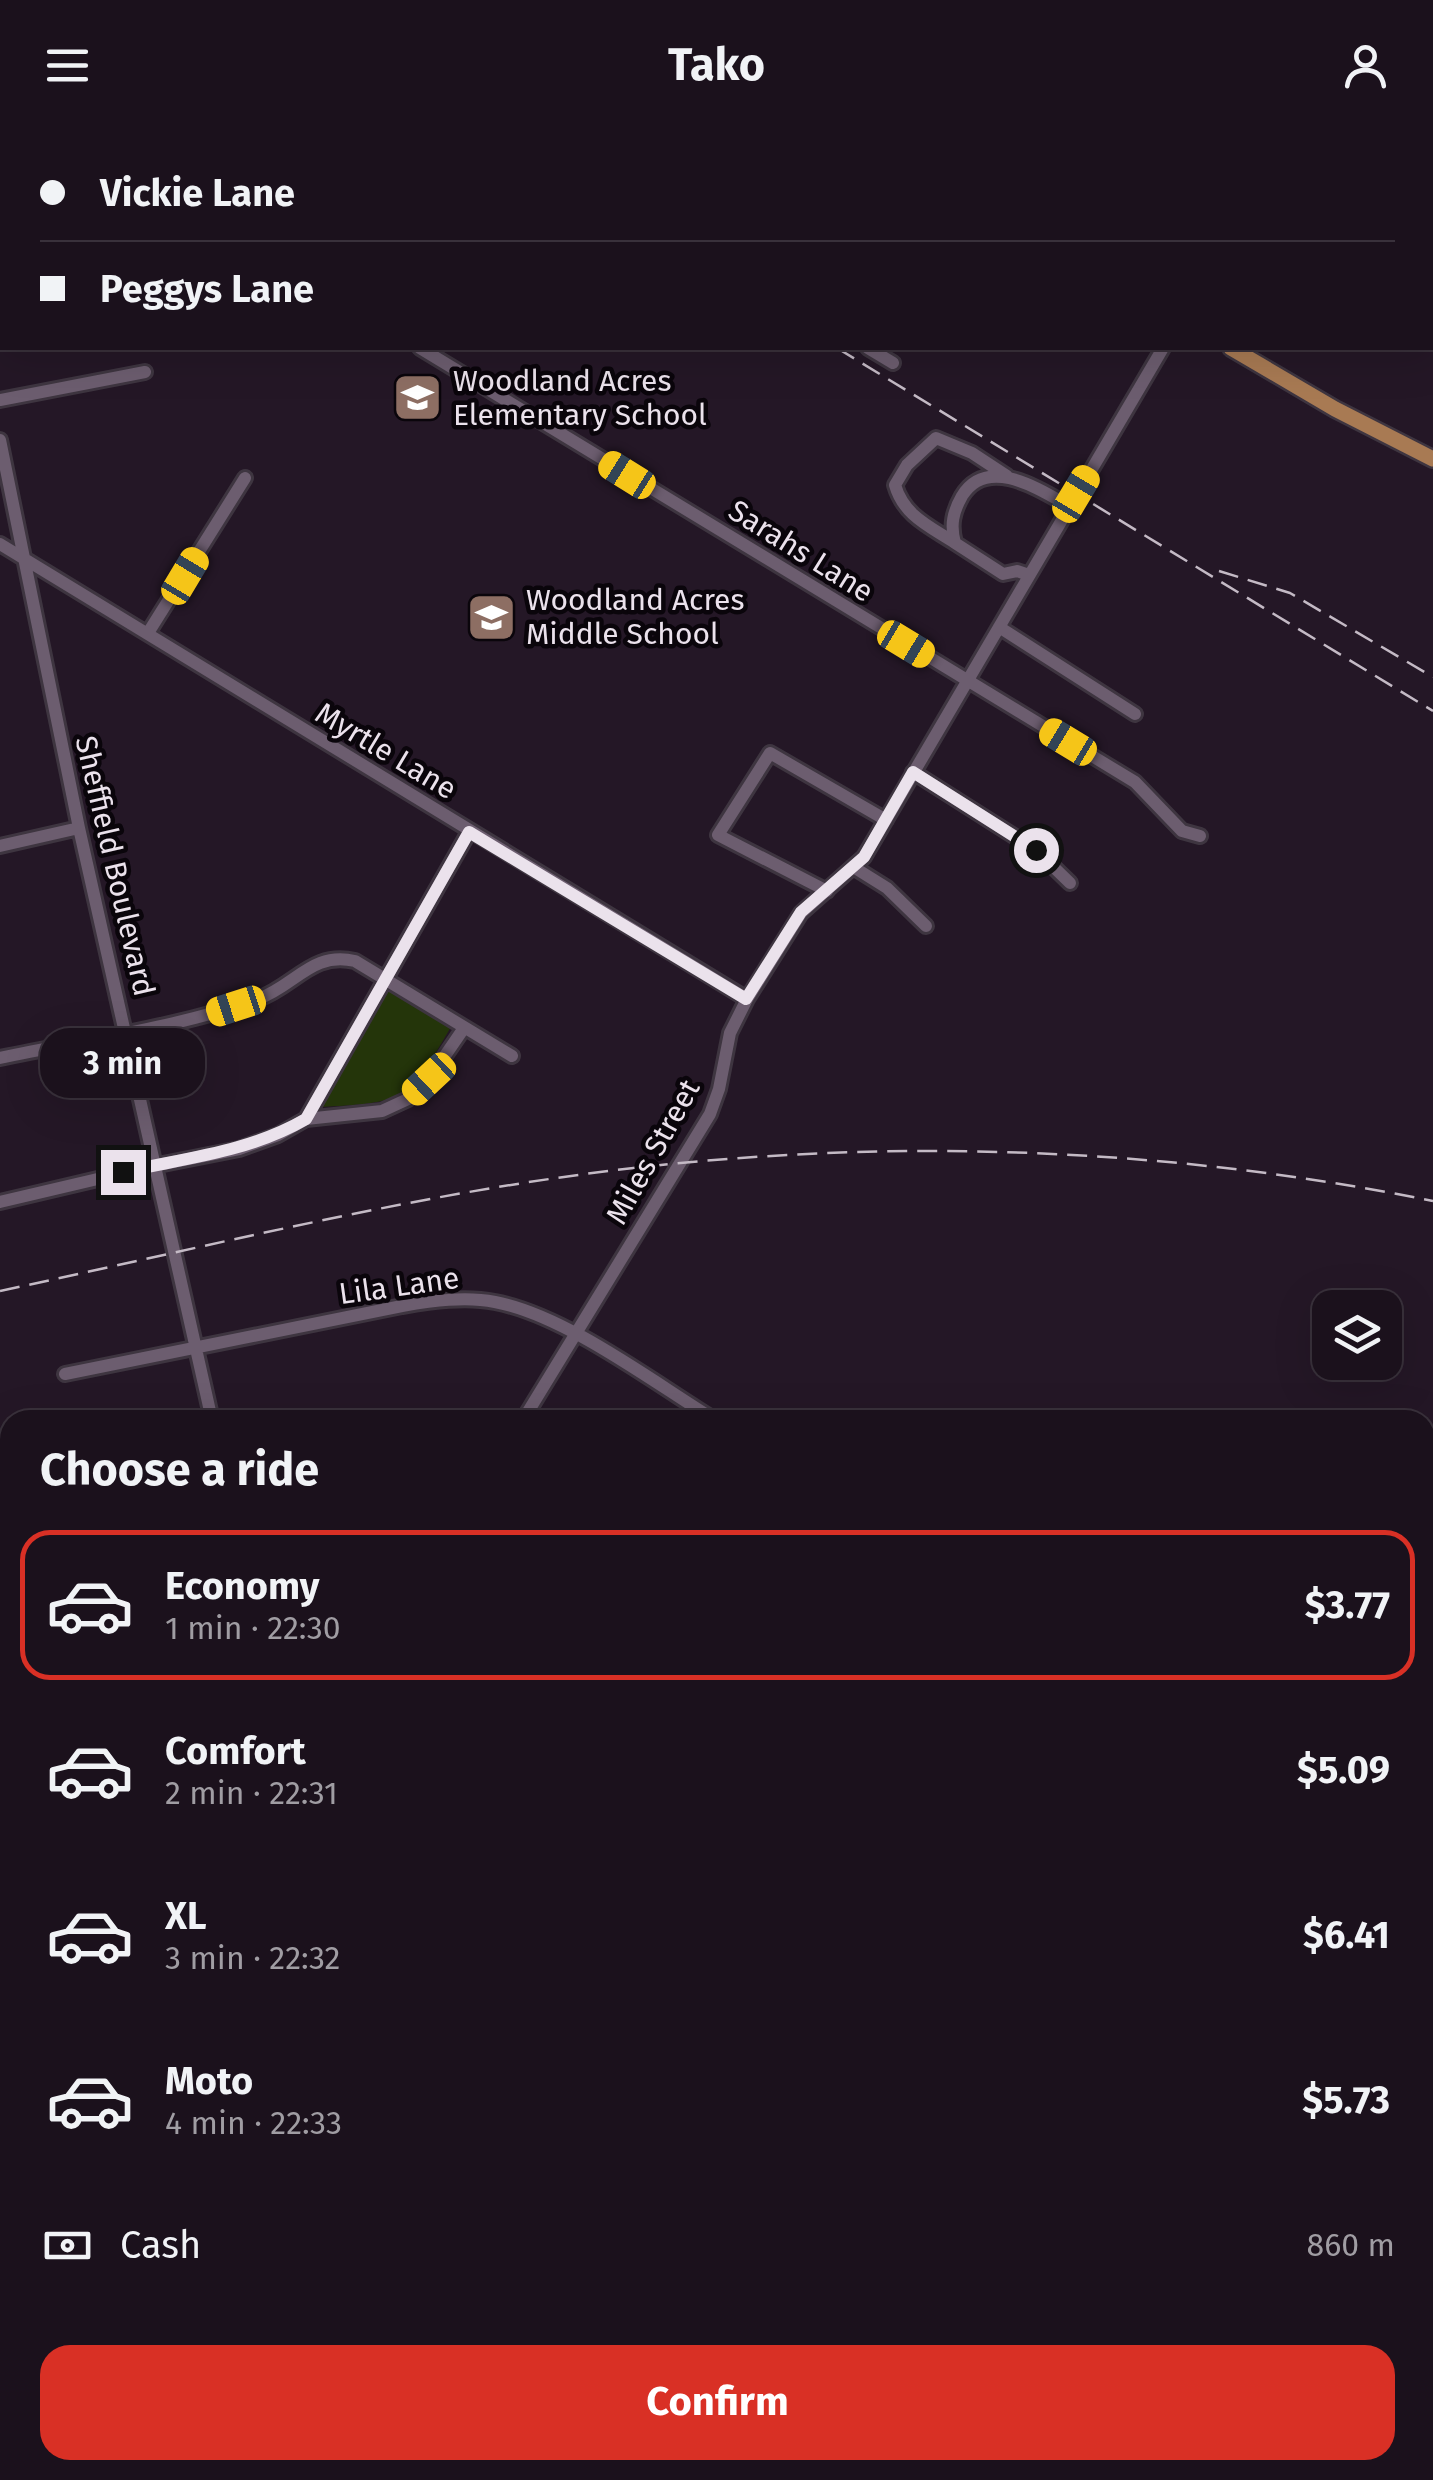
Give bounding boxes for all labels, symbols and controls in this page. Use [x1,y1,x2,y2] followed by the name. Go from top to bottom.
[40,38,95,93] icon: menu
[668,38,765,92] text: Tako
[1338,38,1393,93] icon: person
[100,170,295,216] text: Vickie Lane
[100,266,314,312] text: Peggys Lane
[453,363,707,433] place label: Woodland Acres Elementary School
[392,372,444,424] school or university icon: Woodland Acres Elementary School
[594,446,660,504] car
[1048,461,1104,527] car
[722,492,880,610] street label: Sarahs Lane
[157,543,213,609] car
[526,582,744,652] place label: Woodland Acres Middle School
[465,591,517,643] school or university icon: Woodland Acres Middle School
[873,616,939,672] car
[309,695,463,807] street label: Myrtle Lane
[1035,714,1101,770] car
[68,732,162,1000] street label: Sheffield Boulevard
[1014,828,1059,873] route start
[203,982,269,1030] car
[41,1027,206,1097] callout: 3 min
[83,1044,162,1082] text: 3 min
[397,1048,461,1110] car
[598,1073,708,1231] street label: Miles Street
[101,1150,146,1195] route end
[336,1260,462,1312] street label: Lila Lane
[1312,1290,1402,1380] map controls
[1312,1290,1402,1380] button: layers
[40,1443,319,1497] text: Choose a ride
[45,1560,135,1650] icon: car
[165,1563,320,1609] text: Economy
[1305,1582,1390,1628] text: $3.77
[165,1609,341,1647] text: 1 min · 22:30
[45,1725,135,1815] icon: car
[165,1728,306,1774] text: Comfort
[1297,1747,1390,1793] text: $5.09
[165,1774,338,1812] text: 2 min · 22:31
[45,1890,135,1980] icon: car
[165,1893,207,1939] text: XL
[1303,1912,1390,1958] text: $6.41
[165,1939,340,1977] text: 3 min · 22:32
[45,2055,135,2145] icon: car
[165,2058,253,2104] text: Moto
[1302,2077,1390,2123] text: $5.73
[165,2104,342,2142] text: 4 min · 22:33
[40,2218,95,2273] icon: cash
[120,2222,201,2268] text: Cash
[1307,2226,1395,2264] text: 860 m
[40,2345,1395,2460] button: Confirm

